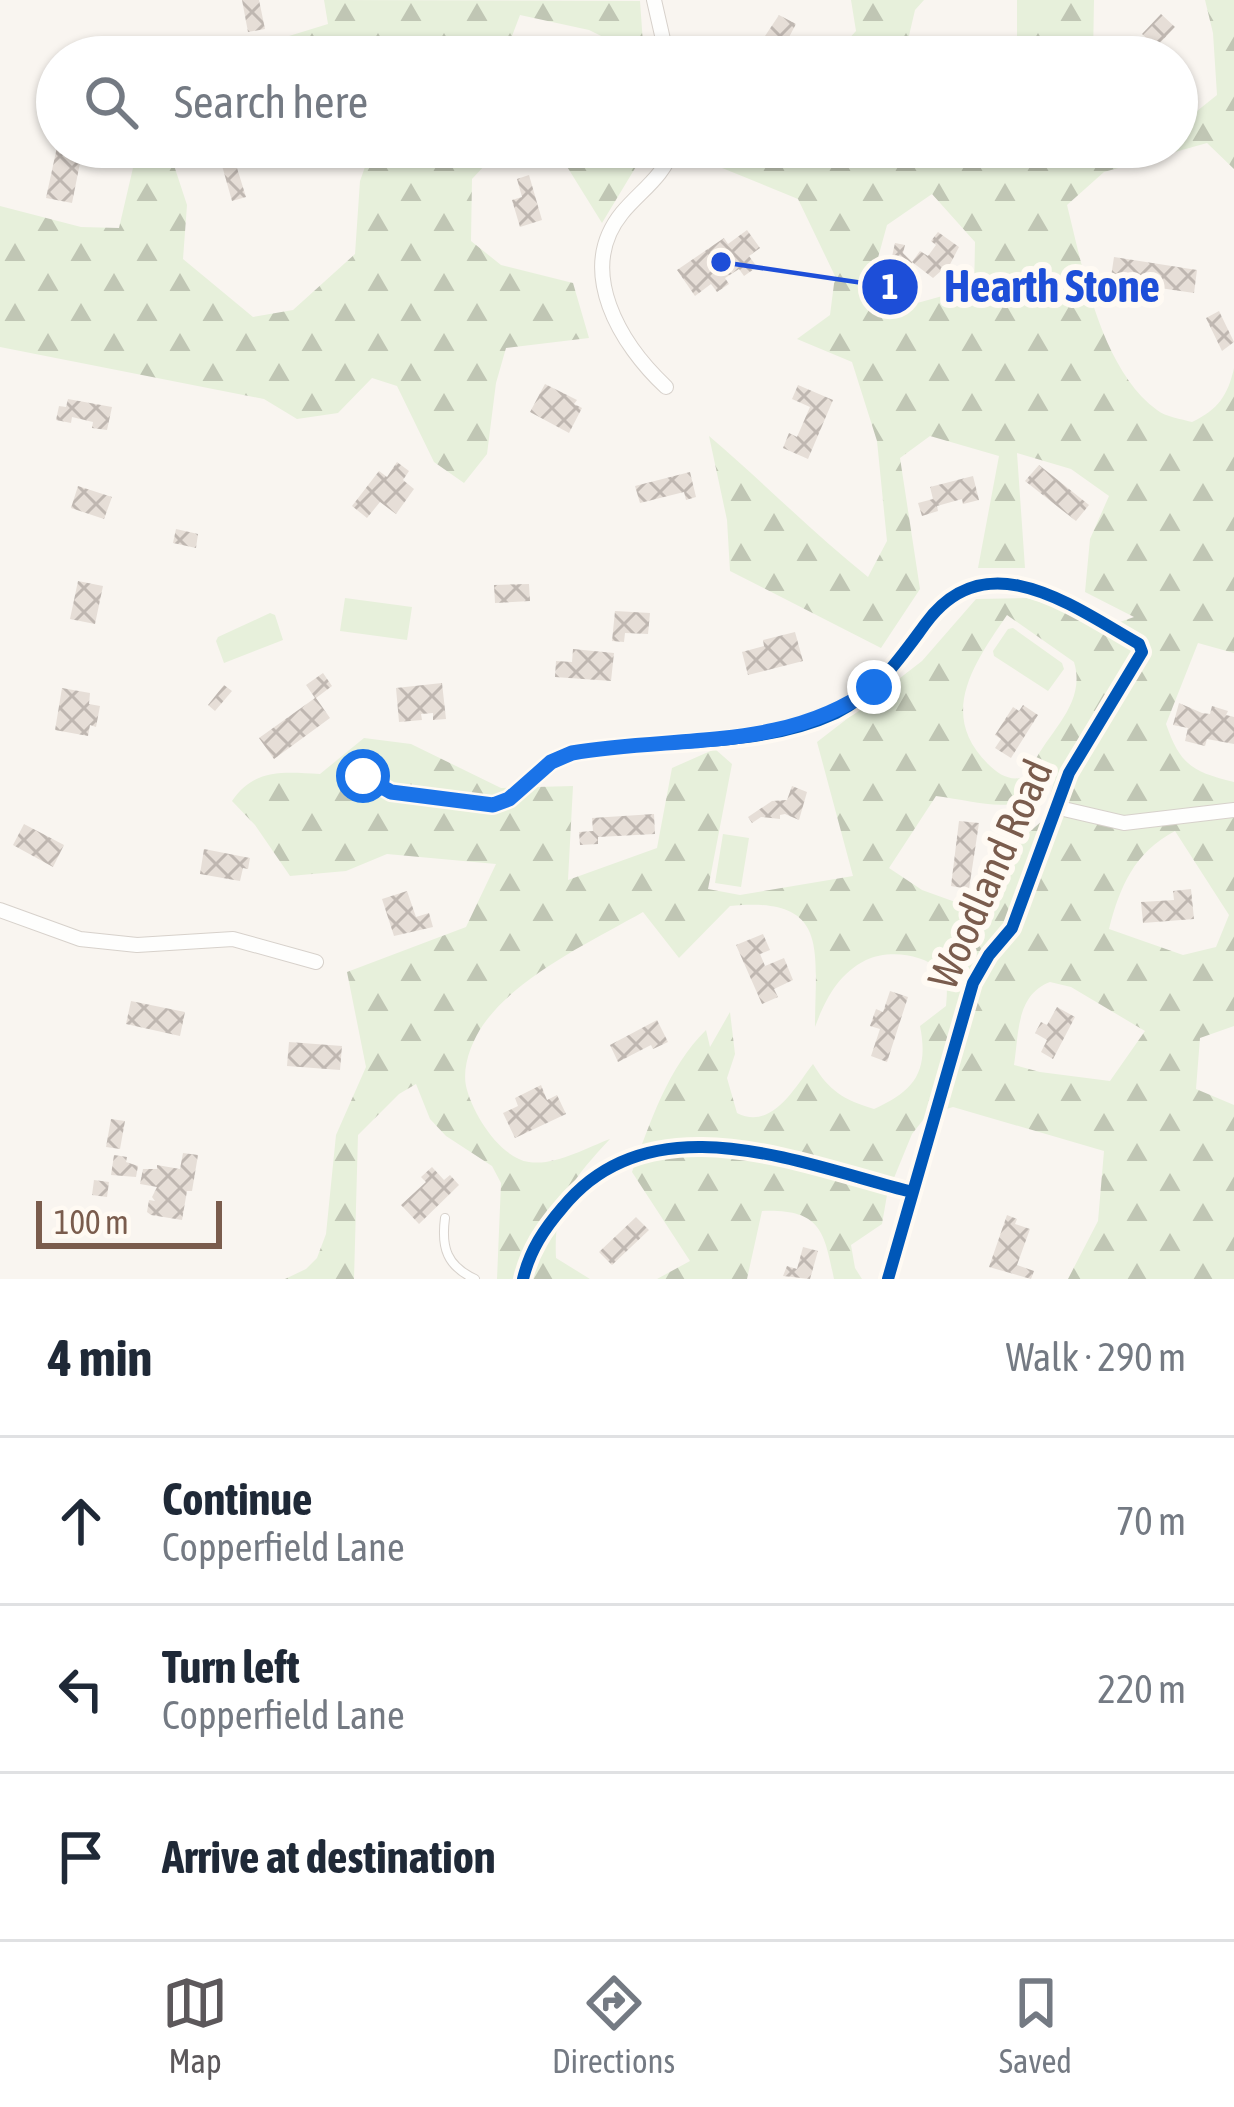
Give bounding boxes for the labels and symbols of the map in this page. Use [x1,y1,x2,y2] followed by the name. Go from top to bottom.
[860,246,1184,327] callout: Hearth Stone
[944,260,1160,312] text: Hearth Stone
[882,265,898,307] text: 1
[847,660,901,714] route end
[336,749,390,803] route start
[918,752,1062,996] street label: Woodland Road
[36,1195,222,1248] scale bar

